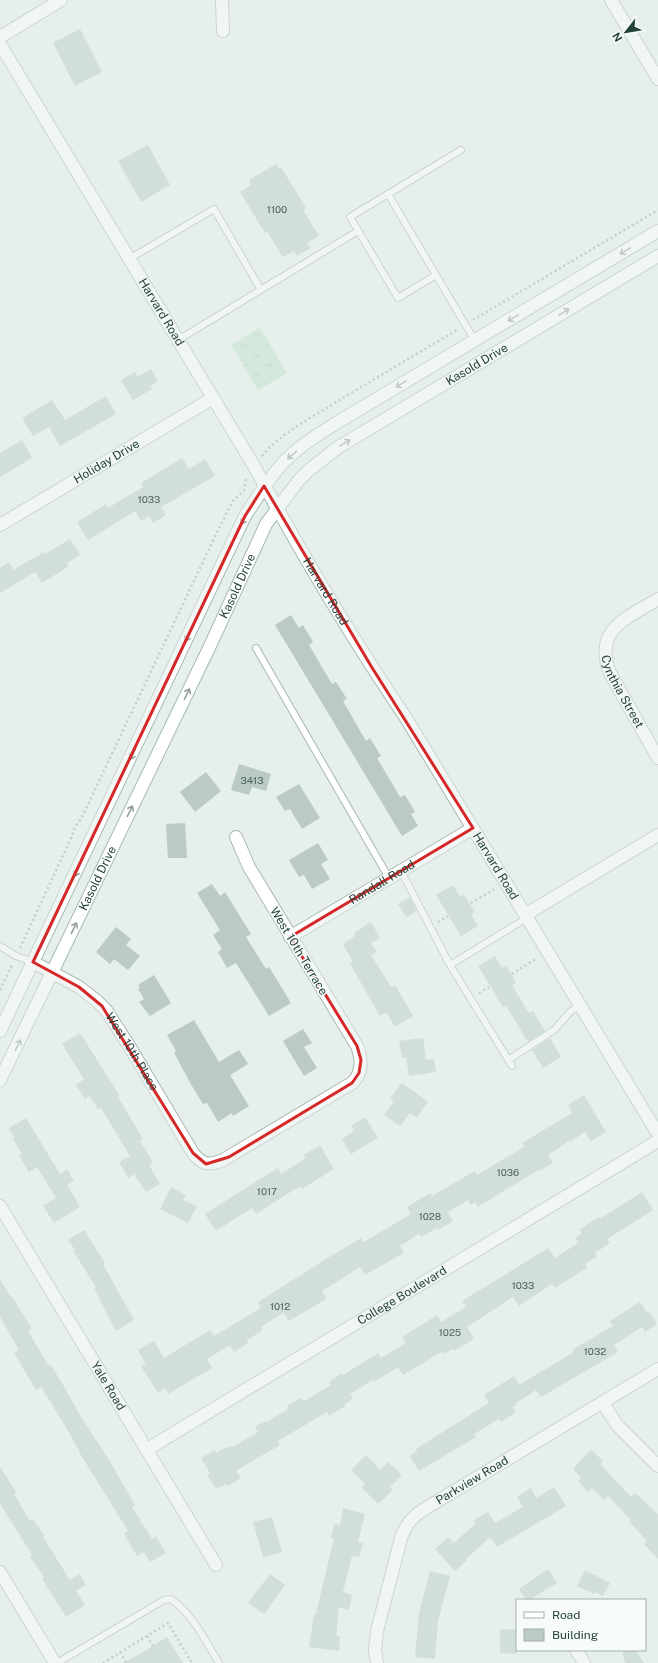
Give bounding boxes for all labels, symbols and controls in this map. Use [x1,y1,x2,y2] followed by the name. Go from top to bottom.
[606,12,646,52] north arrow
[610,30,625,44] text: N
[267,203,287,215] house number: 1100
[619,248,631,256] one-way arrow
[136,276,187,348] street label: Harvard Road
[558,308,569,316] one-way arrow
[508,314,519,322] one-way arrow
[443,340,510,388] street label: Kasold Drive
[395,381,407,389] one-way arrow
[71,436,142,487] street label: Holiday Drive
[339,439,351,447] one-way arrow
[287,450,297,459] one-way arrow
[138,493,160,505] house number: 1033
[240,513,247,525] one-way arrow
[217,551,258,621] street label: Kasold Drive
[300,555,351,628] street label: Harvard Road
[184,630,191,642] one-way arrow
[598,654,647,731] street label: Cynthia Street
[184,688,191,700] one-way arrow
[129,748,136,760] one-way arrow
[241,774,263,786] house number: 3413
[127,805,134,817] one-way arrow
[470,830,521,902] street label: Harvard Road
[76,844,119,913] street label: Kasold Drive
[347,857,417,907] street label: Randall Road
[73,865,80,877] one-way arrow
[267,905,331,998] street label: West 10th Terrace
[71,922,78,934] one-way arrow
[103,1010,161,1093] street label: West 10th Place
[15,1040,22,1052] one-way arrow
[497,1166,519,1178] house number: 1036
[257,1185,277,1197] house number: 1017
[419,1210,441,1222] house number: 1028
[355,1263,449,1328] street label: College Boulevard
[512,1279,534,1291] house number: 1033
[270,1300,290,1312] house number: 1012
[439,1326,461,1338] house number: 1025
[584,1345,606,1357] house number: 1032
[88,1359,128,1413] street label: Yale Road
[433,1453,511,1507] street label: Parkview Road
[516,1599,646,1651] legend
[552,1608,580,1622] text: Road
[552,1628,598,1642] text: Building

